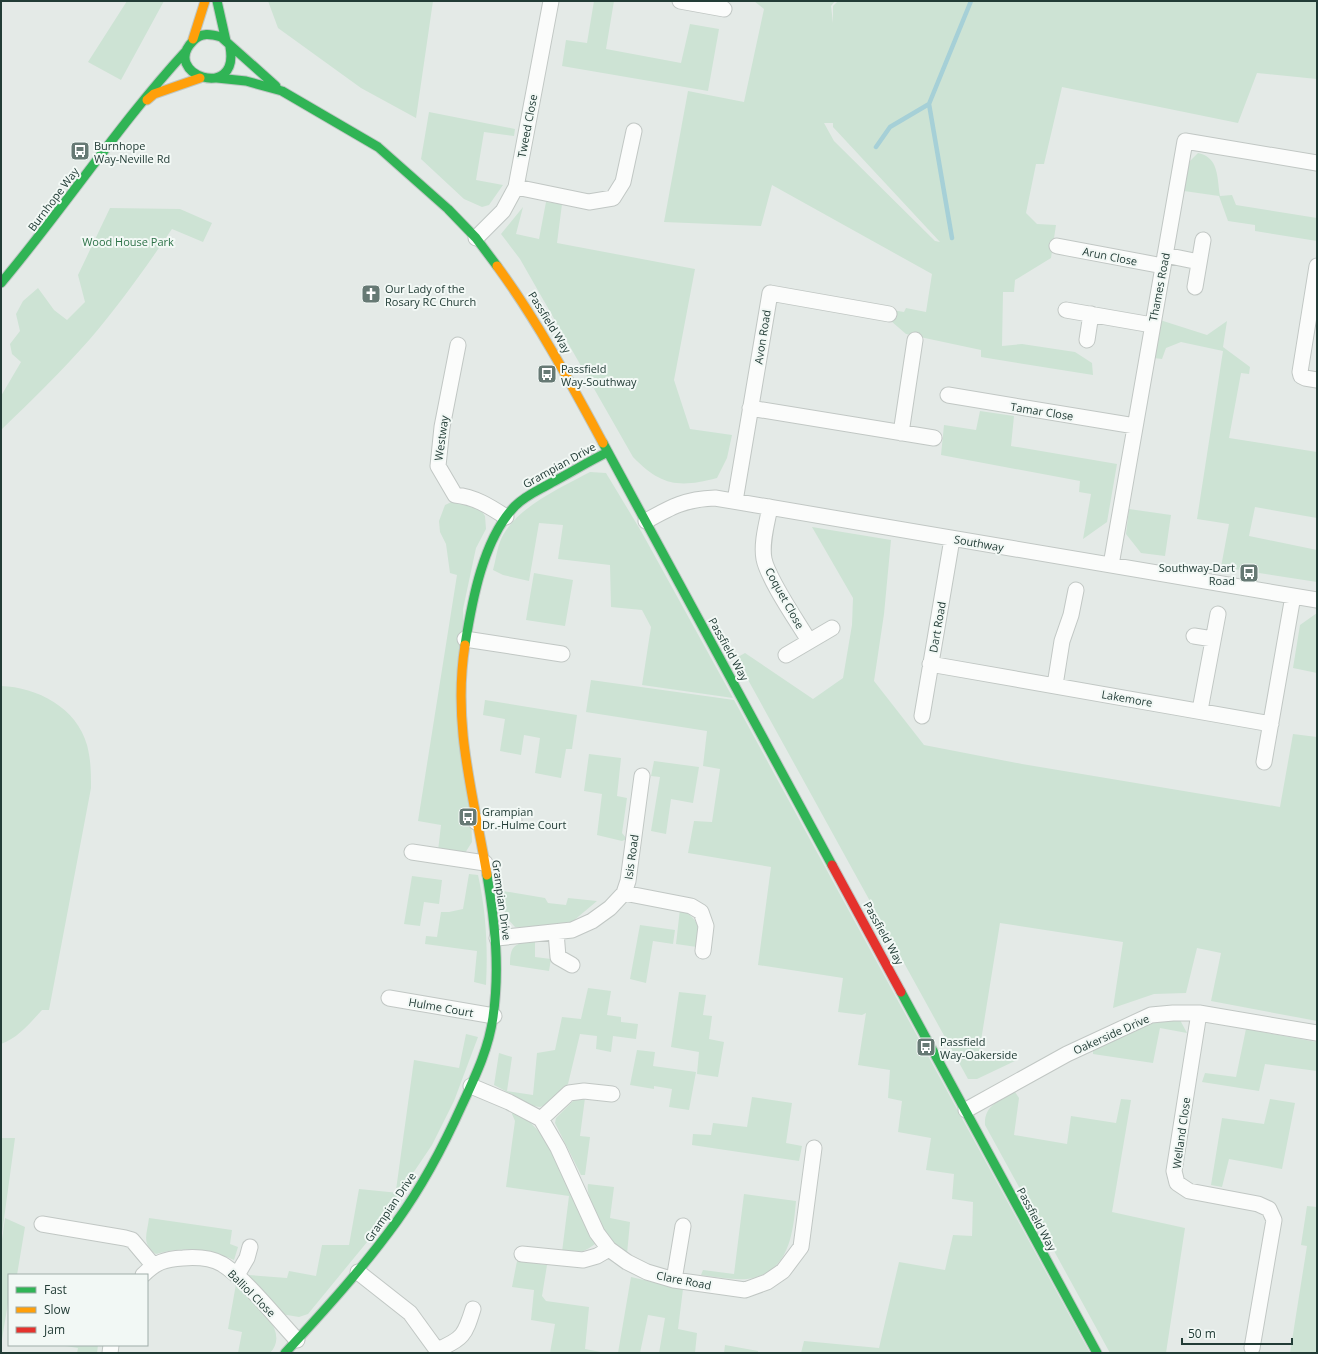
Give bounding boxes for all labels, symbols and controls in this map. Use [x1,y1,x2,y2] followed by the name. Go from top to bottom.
[514,93,540,159] street label: Tweed Close
[94,138,170,166] place label: Burnhope Way-Neville Rd
[69,140,91,162] bus stop icon: Burnhope Way-Neville Rd
[24,164,82,234] street label: Burnhope Way
[82,234,174,249] park label: Wood House Park
[1081,243,1139,269] street label: Arun Close
[1145,251,1173,323] street label: Thames Road
[385,281,476,309] place label: Our Lady of the Rosary RC Church
[360,283,382,305] church icon: Our Lady of the Rosary RC Church
[525,288,575,356] street label: Passfield Way
[750,309,774,365] street label: Avon Road
[561,361,637,389] place label: Passfield Way-Southway
[536,363,558,385] bus stop icon: Passfield Way-Southway
[1009,399,1075,423] street label: Tamar Close
[430,414,452,462] street label: Westway
[520,439,598,491] street label: Grampian Drive
[953,531,1006,555] street label: Southway
[1159,560,1235,588] place label: Southway-Dart Road
[1238,562,1260,584] bus stop icon: Southway-Dart Road
[762,565,808,631] street label: Coquet Close
[925,600,949,654] street label: Dart Road
[705,615,753,684] street label: Passfield Way
[1100,686,1154,710] street label: Lakemore
[482,804,567,832] place label: Grampian Dr.-Hulme Court
[457,806,479,828] bus stop icon: Grampian Dr.-Hulme Court
[620,833,642,881] street label: Isis Road
[489,859,515,941] street label: Grampian Drive
[860,899,908,968] street label: Passfield Way
[407,994,475,1020] street label: Hulme Court
[1071,1011,1151,1057] street label: Oakerside Drive
[940,1034,1017,1062] place label: Passfield Way-Oakerside
[915,1036,937,1058] bus stop icon: Passfield Way-Oakerside
[1169,1096,1193,1170] street label: Welland Close
[361,1169,419,1245] street label: Grampian Drive
[1014,1185,1060,1254] street label: Passfield Way
[225,1266,279,1320] street label: Balliol Close
[655,1267,713,1293] street label: Clare Road
[8,1274,148,1346] legend
[44,1281,67,1298] text: Fast
[44,1301,71,1318] text: Slow
[1182,1320,1292,1346] scale bar
[43,1321,65,1338] text: Jam
[1188,1325,1216,1342] text: 50 m

